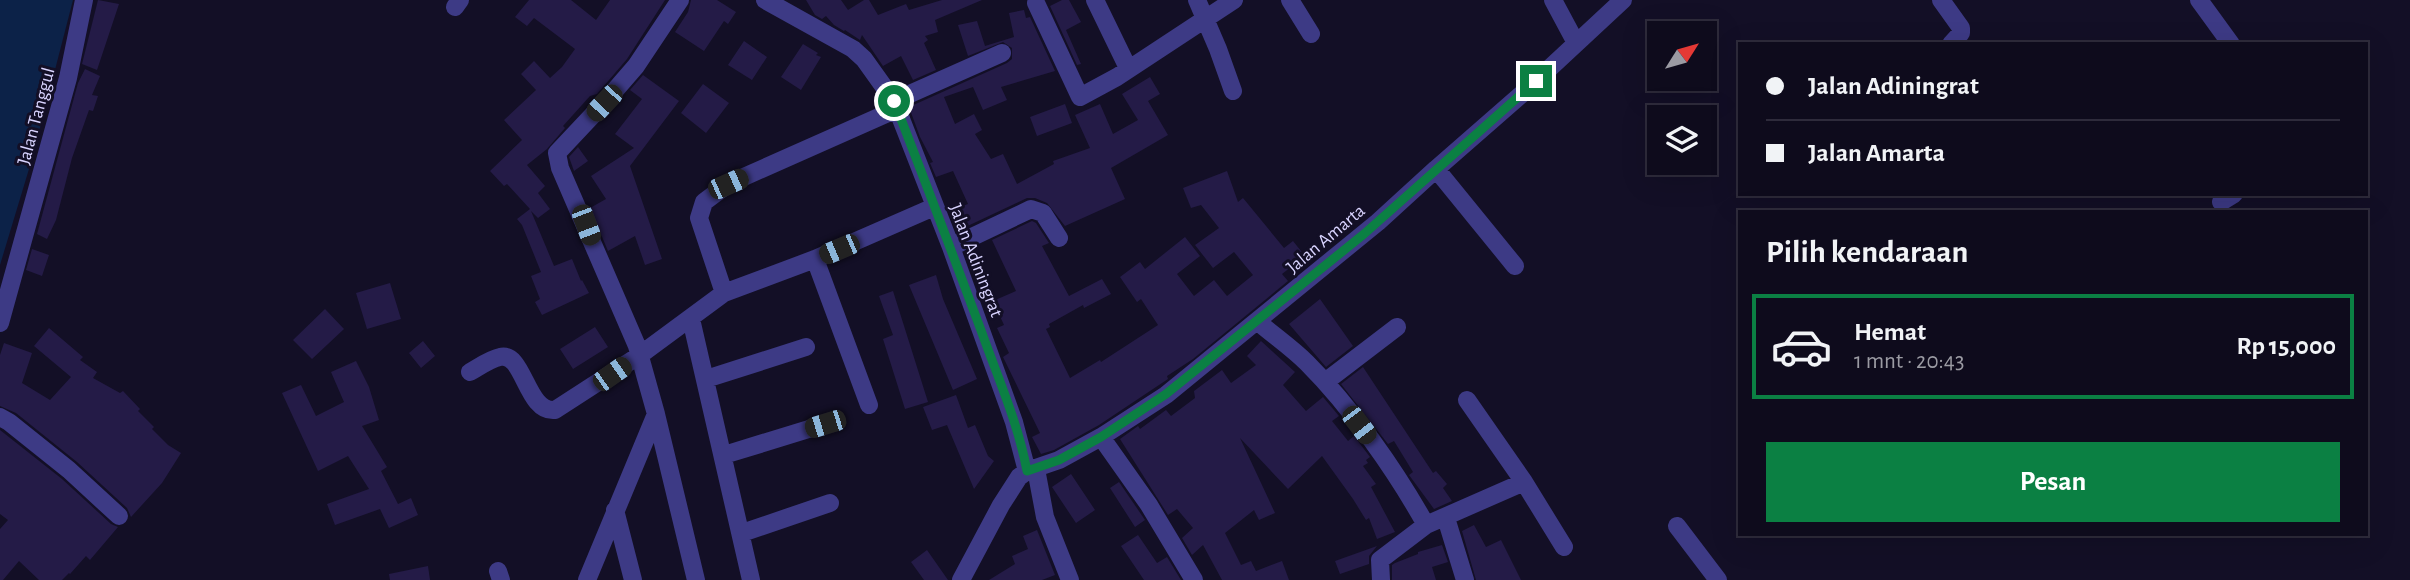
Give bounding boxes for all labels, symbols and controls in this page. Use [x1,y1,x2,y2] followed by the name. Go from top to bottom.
[1647,21,1717,91] north arrow
[1647,21,1717,175] map controls
[1520,65,1552,97] route end
[14,66,59,167] street label: Jalan Tanggul
[1808,73,1979,99] text: Jalan Adiningrat
[582,80,627,126] car
[878,85,910,117] route start
[1647,105,1717,175] button: layers
[1808,140,1945,166] text: Jalan Amarta
[705,166,752,202] car
[945,201,1006,320] street label: Jalan Adiningrat
[1283,201,1369,277] street label: Jalan Amarta
[569,202,604,248] car
[816,231,863,267] car
[1766,236,1968,268] text: Pilih kendaraan
[1770,315,1833,378] icon: car
[1854,319,1926,345] text: Hemat
[2237,333,2336,359] text: Rp 15,000
[1854,350,1964,373] text: 1 mnt · 20:43
[589,353,636,395] car
[1338,402,1381,448] car
[802,408,849,440] car
[1766,442,2340,522] button: Pesan

